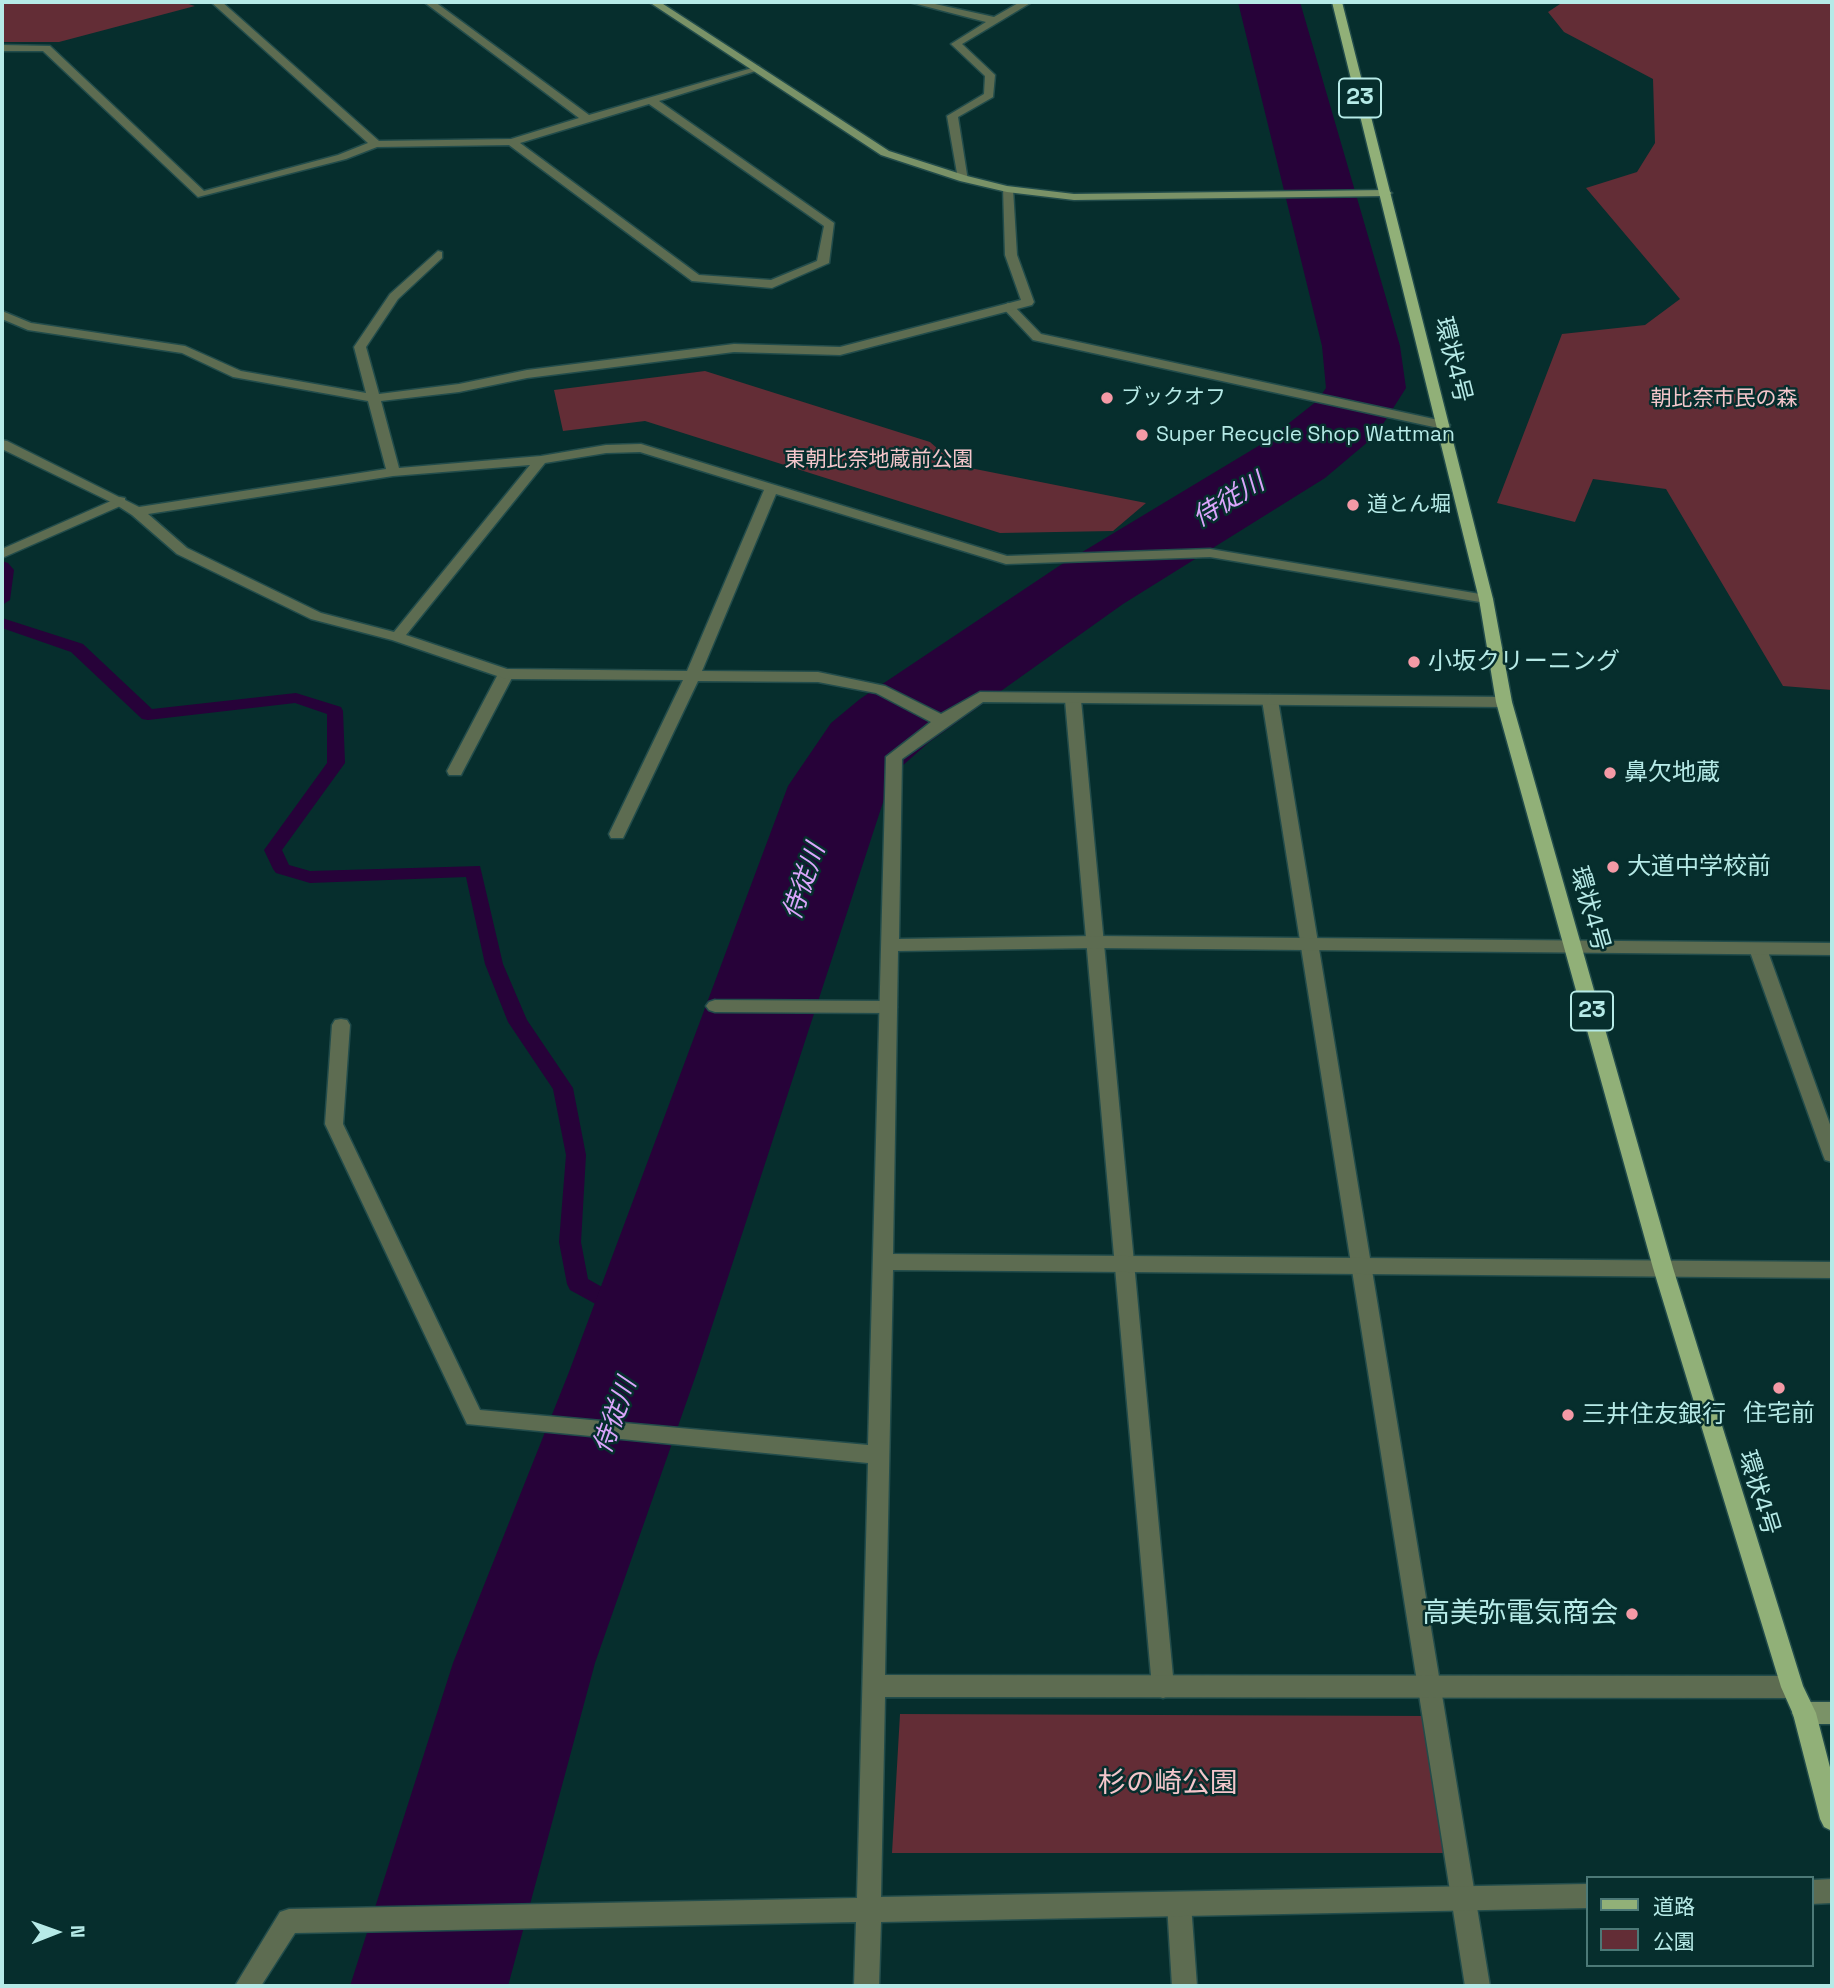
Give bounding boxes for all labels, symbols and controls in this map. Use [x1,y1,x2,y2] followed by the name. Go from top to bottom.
[1339,78,1381,118] road number: 23
[1428,314,1476,406] street label: 環状4号
[1121,385,1226,411] place label: ブックオフ
[1651,386,1797,412] park label: 朝比奈市民の森
[1099,390,1115,406] marker: ブックオフ
[1156,422,1455,448] place label: Super Recycle Shop Wattman
[1134,427,1150,443] marker: Super Recycle Shop Wattman
[785,447,973,473] park label: 東朝比奈地蔵前公園
[1188,468,1270,534] water label: 侍従川
[1367,492,1451,518] place label: 道とん堀
[1345,497,1361,513] marker: 道とん堀
[1428,648,1620,676] place label: 小坂クリーニング
[1406,654,1422,670] marker: 小坂クリーニング
[1624,759,1720,787] place label: 鼻欠地蔵
[1602,765,1618,781] marker: 鼻欠地蔵
[778,840,832,924] water label: 侍従川
[1627,853,1771,881] place label: 大道中学校前
[1605,859,1621,875] marker: 大道中学校前
[1563,863,1615,955] street label: 環状4号
[1571,992,1613,1030] road number: 23
[588,1374,644,1458] water label: 侍従川
[1771,1380,1787,1396] marker: 住宅前
[1743,1400,1815,1428] place label: 住宅前
[1582,1401,1726,1429] place label: 三井住友銀行
[1560,1407,1576,1423] marker: 三井住友銀行
[1732,1447,1784,1539] street label: 環状4号
[1422,1597,1618,1631] place label: 高美弥電気商会
[1624,1606,1640,1622] marker: 高美弥電気商会
[1098,1767,1238,1801] park label: 杉の崎公園
[1586,1876,1813,1967] legend
[1653,1893,1695,1920] text: 道路
[21,1897,91,1967] north arrow
[65,1925,90,1938] text: N
[1653,1928,1695,1955] text: 公園

